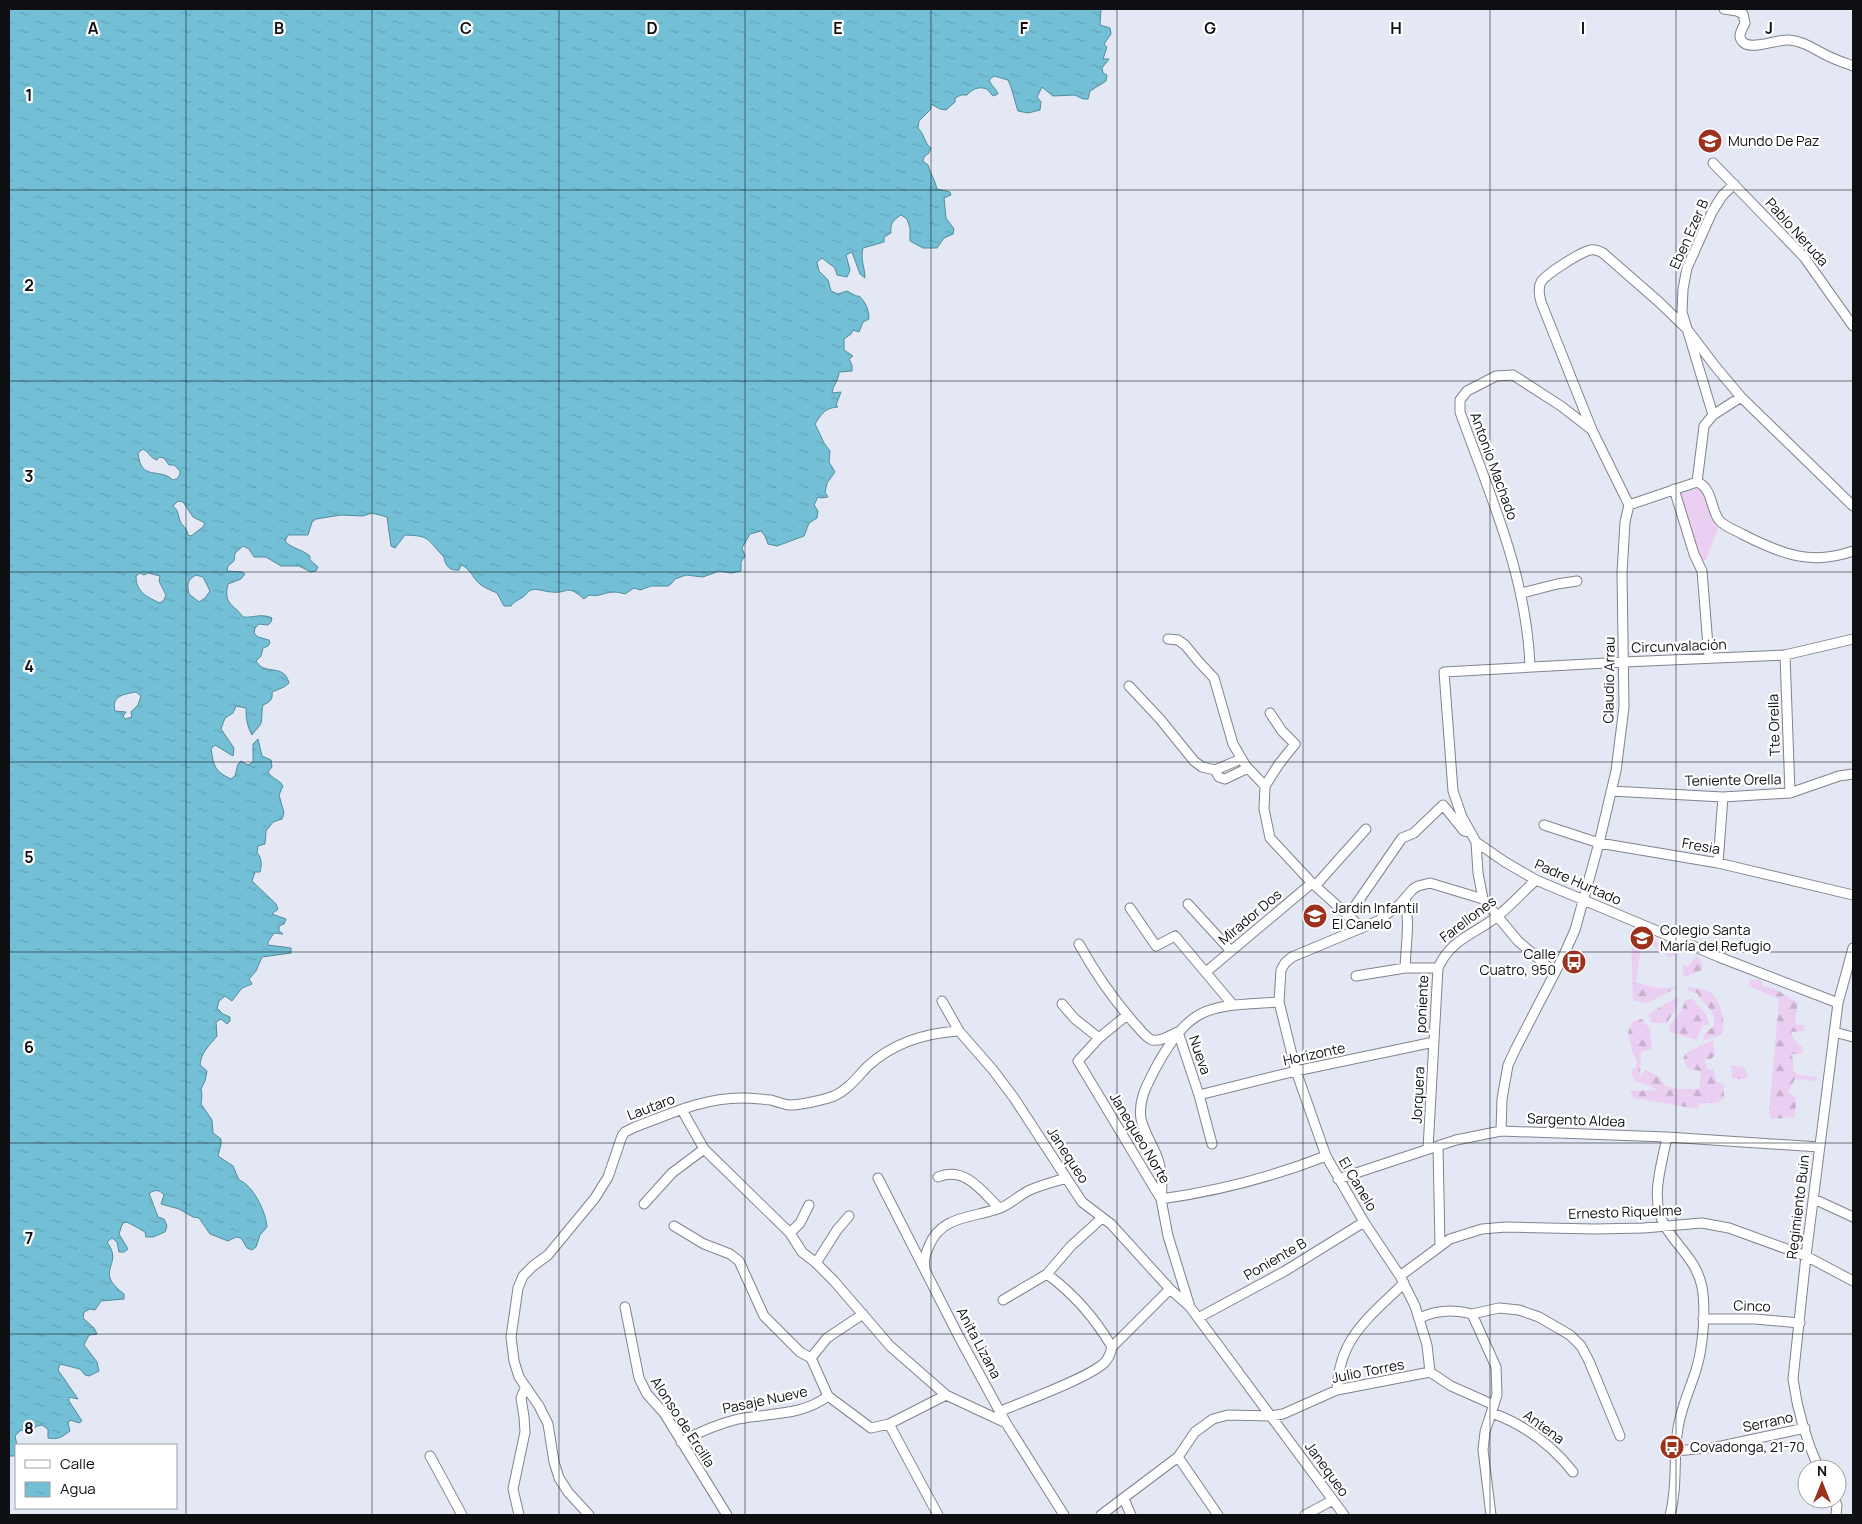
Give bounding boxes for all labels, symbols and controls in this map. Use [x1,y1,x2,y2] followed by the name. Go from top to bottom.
[88,17,99,39] text: A
[274,17,284,39] text: B
[460,17,472,39] text: C
[646,17,658,39] text: D
[833,17,843,39] text: E
[1020,17,1029,39] text: F
[1204,17,1216,39] text: G
[1390,17,1402,39] text: H
[1581,17,1585,39] text: I
[1765,17,1773,39] text: J
[25,84,33,106] text: 1
[1697,128,1723,154] school or university icon: Mundo De Paz
[1728,131,1819,150] place label: Mundo De Paz
[1762,193,1833,270] street label: Pablo Neruda
[1665,195,1713,272] street label: Eben Ezer B
[24,274,34,296] text: 2
[1466,409,1523,522] street label: Antonio Machado
[24,465,34,487] text: 3
[1631,634,1727,657] street label: Circunvalación
[1598,636,1619,724] street label: Claudio Arrau
[24,655,34,677] text: 4
[1763,694,1784,756] street label: Tte Orella
[1684,769,1782,790] street label: Teniente Orella
[1680,833,1722,858] street label: Fresia
[24,846,34,868] text: 5
[1532,854,1625,909] street label: Padre Hurtado
[1214,885,1285,949] street label: Mirador Dos
[1436,891,1500,946] street label: Farellones
[1332,898,1418,933] place label: Jardín Infantil El Canelo
[1302,903,1328,929] school or university icon: Jardín Infantil El Canelo
[1660,920,1771,955] place label: Colegio Santa María del Refugio
[1629,925,1655,951] school or university icon: Colegio Santa María del Refugio
[1480,944,1556,979] place label: Calle Cuatro, 950
[1561,949,1587,975] bus stop icon: Calle Cuatro, 950
[1410,975,1433,1033] street label: poniente
[1185,1033,1216,1077] street label: Nueva
[24,1036,34,1058] text: 6
[1281,1038,1347,1069] street label: Horizonte
[1407,1066,1428,1124] street label: Jorquera
[624,1089,677,1124] street label: Lautaro
[1106,1089,1175,1187] street label: Janequeo Norte
[1527,1108,1626,1131] street label: Sargento Aldea
[1043,1123,1094,1187] street label: Janequeo
[1335,1153,1382,1214] street label: El Canelo
[1782,1154,1813,1260] street label: Regimiento Buin
[1568,1200,1682,1223] street label: Ernesto Riquelme
[25,1227,33,1249] text: 7
[1240,1233,1310,1284] street label: Poniente B
[1733,1295,1771,1316] street label: Cinco
[953,1304,1006,1382] street label: Anita Lizana
[1330,1354,1406,1387] street label: Julio Torres
[647,1373,720,1471] street label: Alonso de Ercilla
[721,1381,809,1418] street label: Pasaje Nueve
[1520,1405,1569,1448] street label: Antena
[1741,1407,1795,1436] street label: Serrano
[24,1417,34,1439] text: 8
[1659,1434,1685,1460] bus stop icon: Covadonga, 21-70
[1301,1437,1354,1500] street label: Janequeo
[1690,1437,1805,1456] place label: Covadonga, 21-70
[15,1444,178,1509] legend
[60,1453,95,1474] text: Calle
[1797,1459,1847,1509] north arrow
[1817,1461,1827,1480] text: N
[60,1478,96,1499] text: Agua

